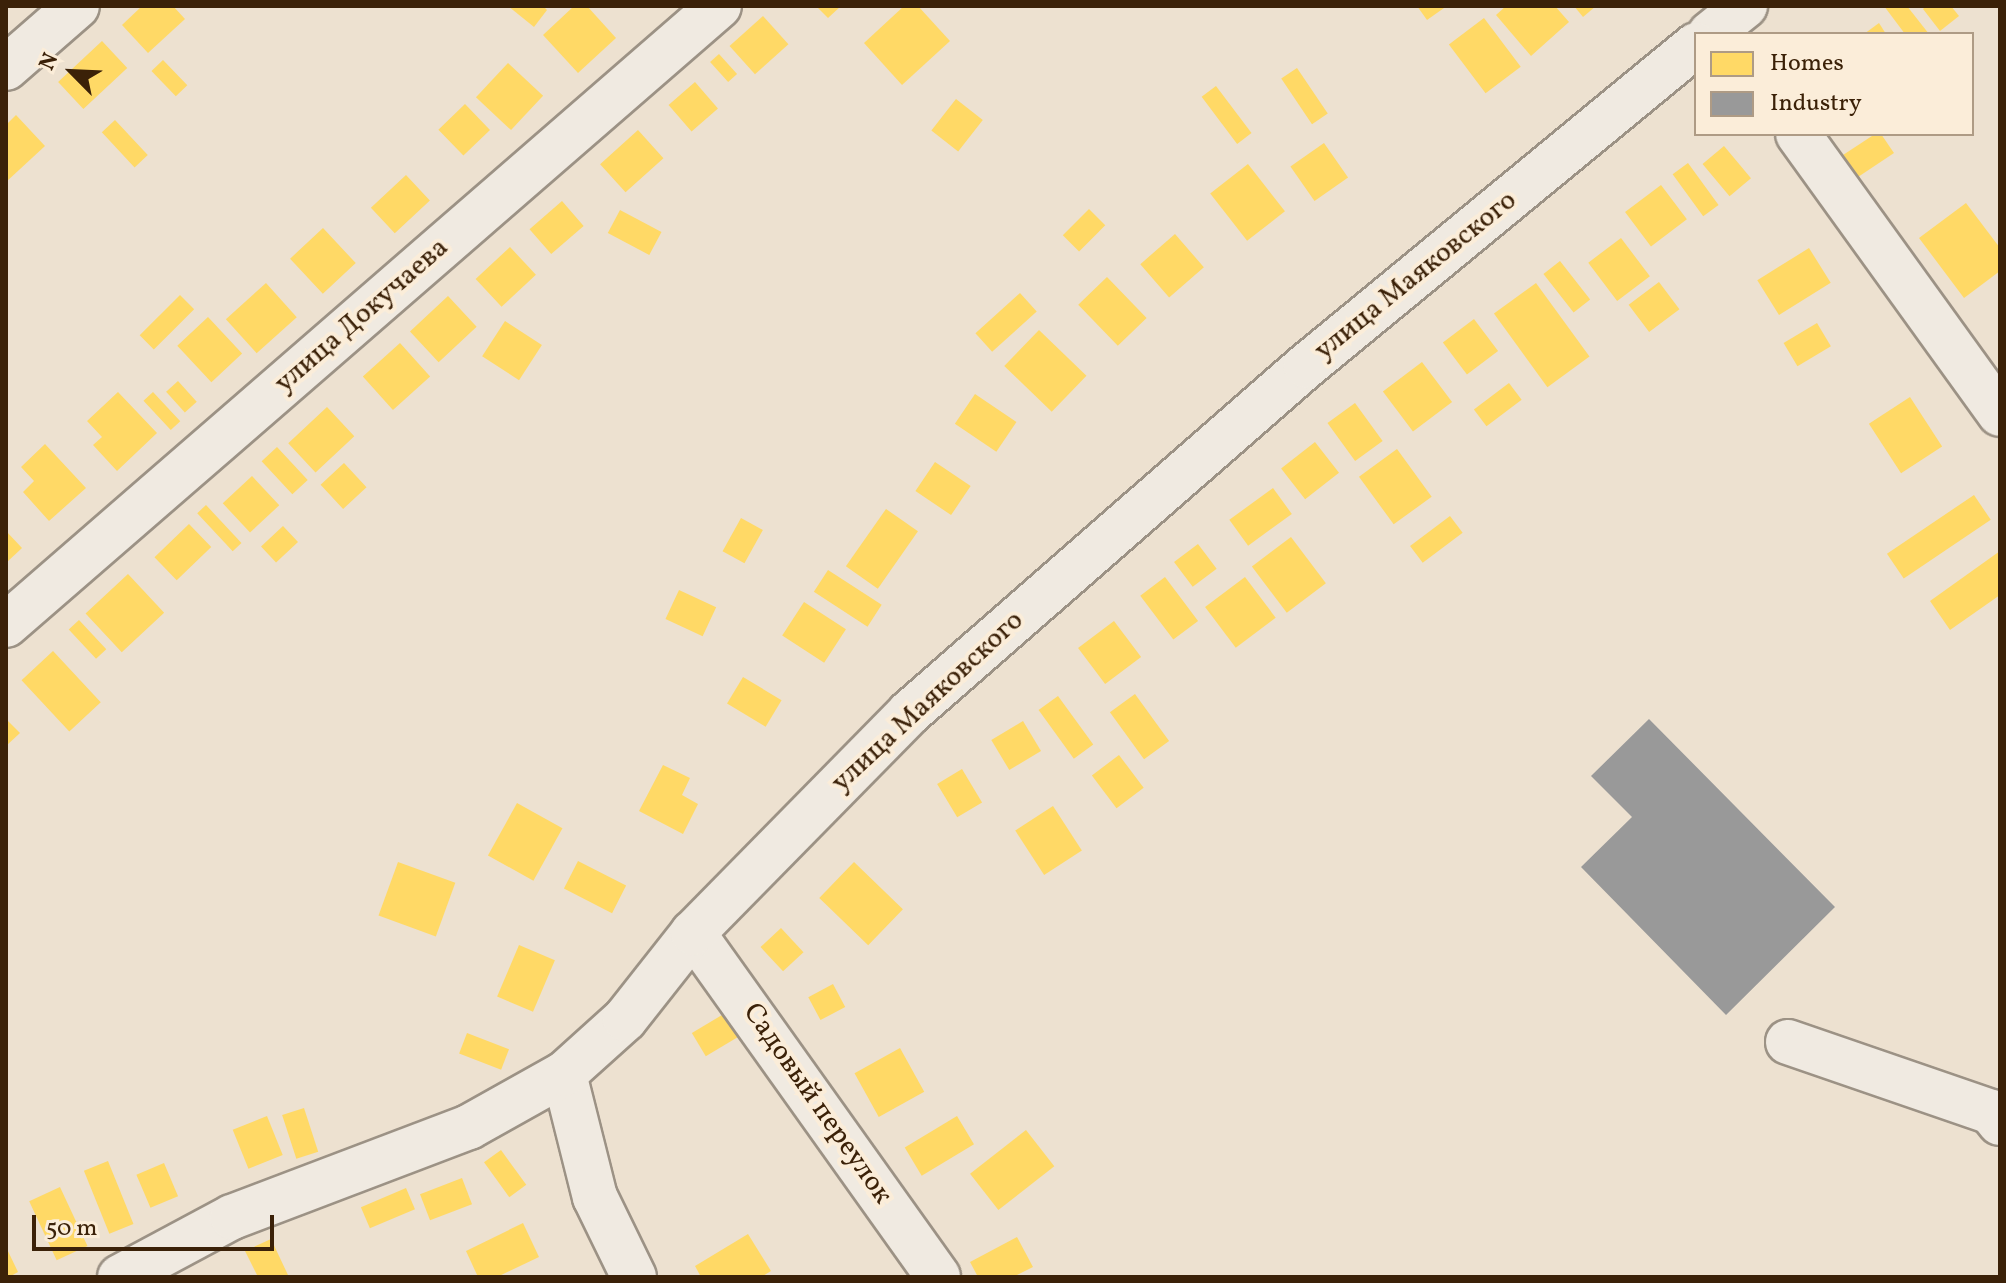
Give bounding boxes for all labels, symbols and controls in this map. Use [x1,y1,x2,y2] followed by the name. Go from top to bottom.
[32,32,112,112] north arrow
[1694,32,1974,136] legend
[1770,47,1844,81] text: Homes
[32,48,67,76] text: N
[1770,87,1862,121] text: Industry
[1308,184,1524,368] street label: улица Маяковского
[268,231,456,401] street label: улица Докучаева
[825,604,1031,800] street label: улица Маяковского
[735,997,899,1211] street label: Садовый переулок
[36,1199,278,1249] scale bar
[46,1212,98,1246] text: 50 m

